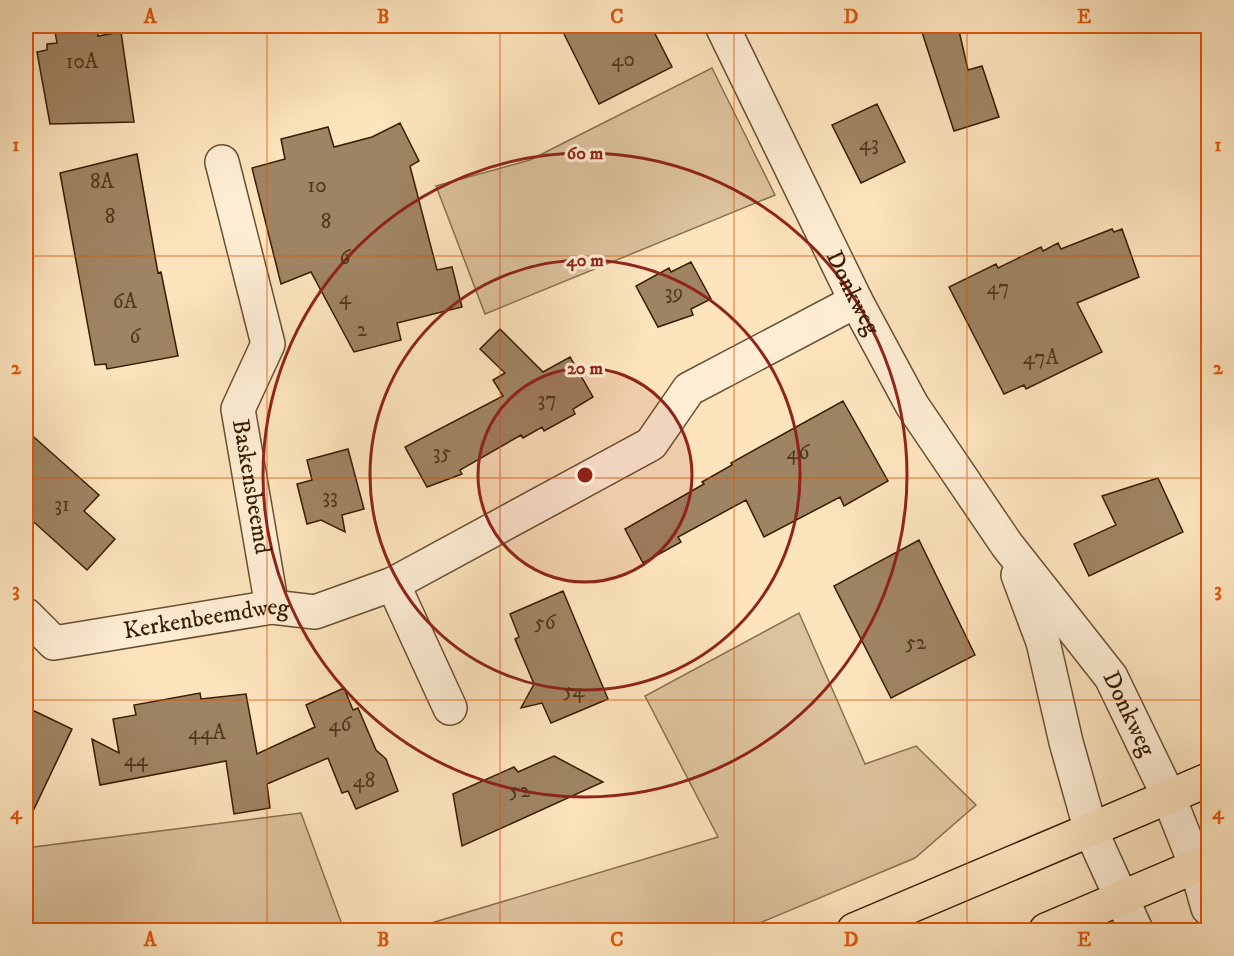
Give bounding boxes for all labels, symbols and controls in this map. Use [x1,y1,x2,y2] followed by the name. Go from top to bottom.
[143,5,158,30] text: A
[377,5,389,30] text: B
[610,5,624,30] text: C
[844,5,859,30] text: D
[1077,5,1091,30] text: E
[611,47,635,73] house number: 40
[66,49,99,75] house number: 10A
[859,131,879,157] house number: 43
[12,133,20,158] text: 1
[1214,133,1222,158] text: 1
[567,143,604,165] text: 60 m
[90,169,115,195] house number: 8A
[308,173,326,199] house number: 10
[105,204,115,230] house number: 8
[321,209,331,235] house number: 8
[340,245,352,271] house number: 6
[819,246,887,341] street label: Donkweg
[565,250,604,272] text: 40 m
[987,275,1009,301] house number: 47
[665,280,683,306] house number: 39
[339,285,352,311] house number: 4
[113,289,138,315] house number: 6A
[357,317,368,343] house number: 2
[130,324,142,350] house number: 6
[1023,345,1060,371] house number: 47A
[11,356,22,381] text: 2
[1213,356,1224,381] text: 2
[567,358,603,380] text: 20 m
[538,387,556,413] house number: 37
[225,417,278,556] street label: Baskensbeemd
[433,440,451,466] house number: 35
[786,440,811,466] house number: 46
[575,465,595,485] centre of rings
[322,484,338,510] house number: 33
[54,492,70,518] house number: 31
[12,578,20,603] text: 3
[1214,578,1222,603] text: 3
[121,592,291,646] street label: Kerkenbeemdweg
[534,610,557,636] house number: 56
[906,630,927,656] house number: 52
[1095,666,1162,761] street label: Donkweg
[563,678,586,704] house number: 54
[328,712,353,738] house number: 46
[188,720,226,746] house number: 44A
[124,747,149,773] house number: 44
[353,768,375,794] house number: 48
[510,778,531,804] house number: 52
[10,801,23,826] text: 4
[1212,801,1225,826] text: 4
[143,928,158,953] text: A
[377,928,389,953] text: B
[610,928,624,953] text: C
[844,928,859,953] text: D
[1077,928,1091,953] text: E

